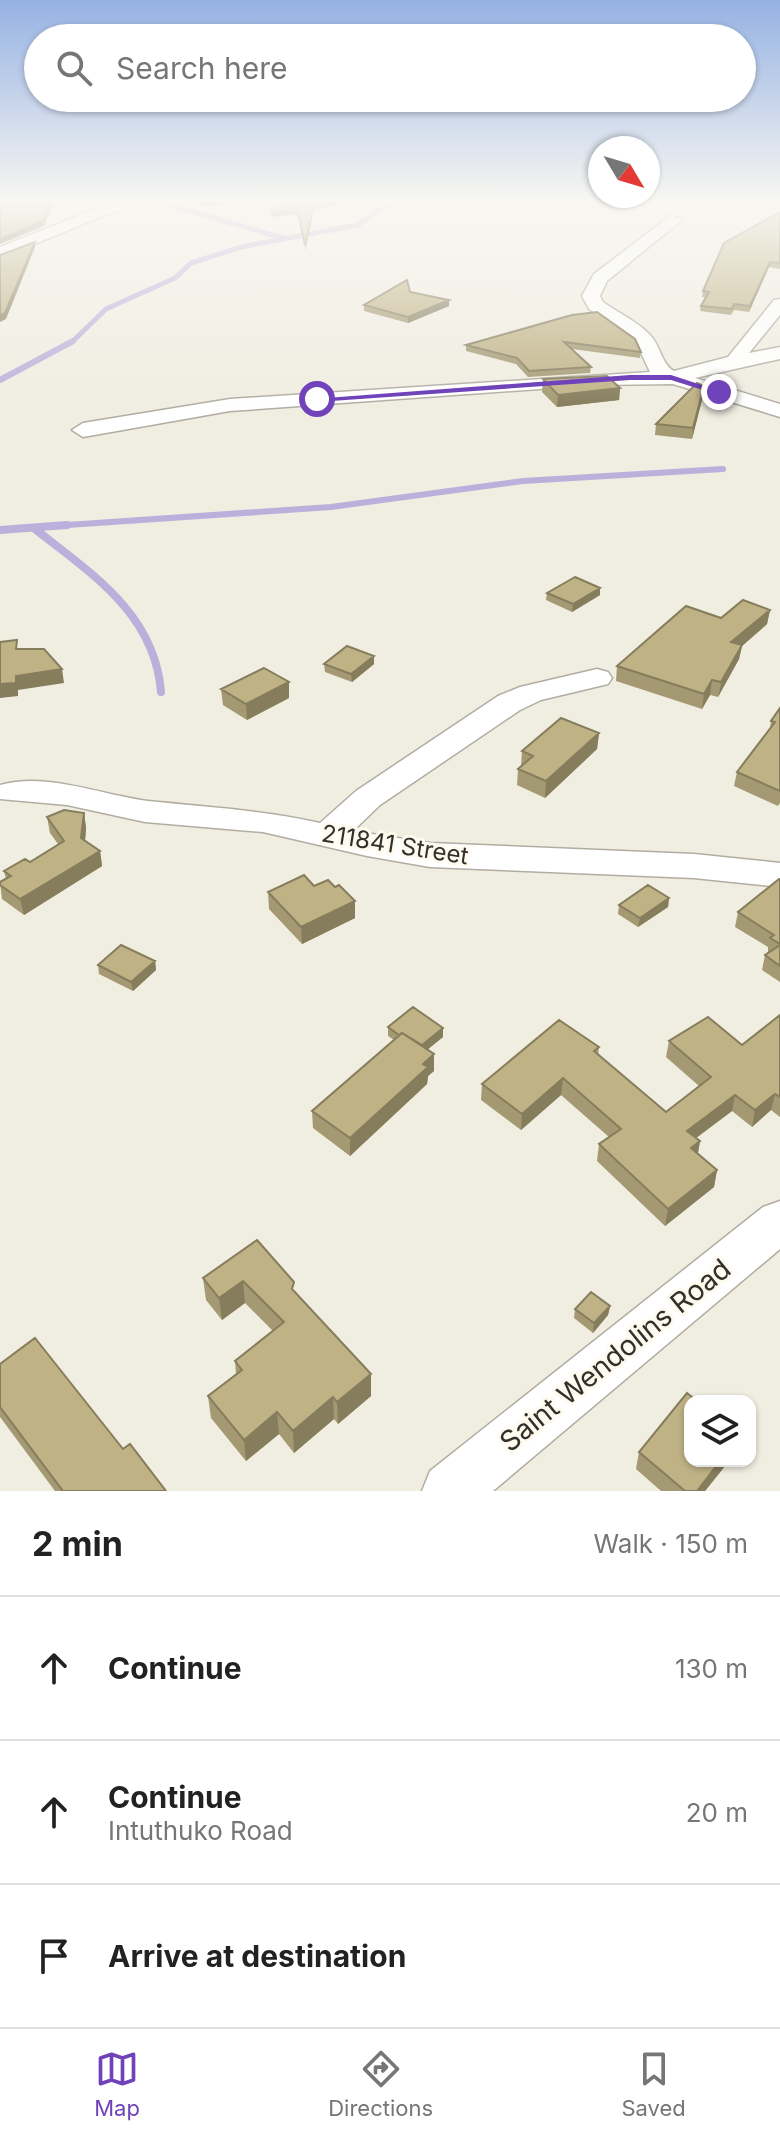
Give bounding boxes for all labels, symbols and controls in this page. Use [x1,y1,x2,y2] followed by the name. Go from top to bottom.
[24,24,756,112] search box
[52,46,96,90] icon: search
[116,50,288,86] text: Search here
[588,136,660,208] north arrow
[701,374,737,410] route end
[299,381,335,417] route start
[320,819,471,870] street label: 211841 Street
[493,1251,737,1459] street label: Saint Wendolins Road
[684,1395,756,1467] map controls
[684,1395,756,1467] button: layers
[32,1523,123,1564] text: 2 min
[594,1528,748,1559] text: Walk · 150 m
[32,1646,76,1690] icon: ahead
[108,1650,242,1686] text: Continue
[675,1653,748,1684] text: 130 m
[108,1779,242,1815] text: Continue
[32,1790,76,1834] icon: ahead
[686,1797,748,1828] text: 20 m
[108,1815,293,1846] text: Intuthuko Road
[32,1934,76,1978] icon: arrive
[108,1938,406,1974] text: Arrive at destination
[94,2047,140,2121] tab: Map
[328,2047,433,2121] tab: Directions
[621,2047,686,2121] tab: Saved

